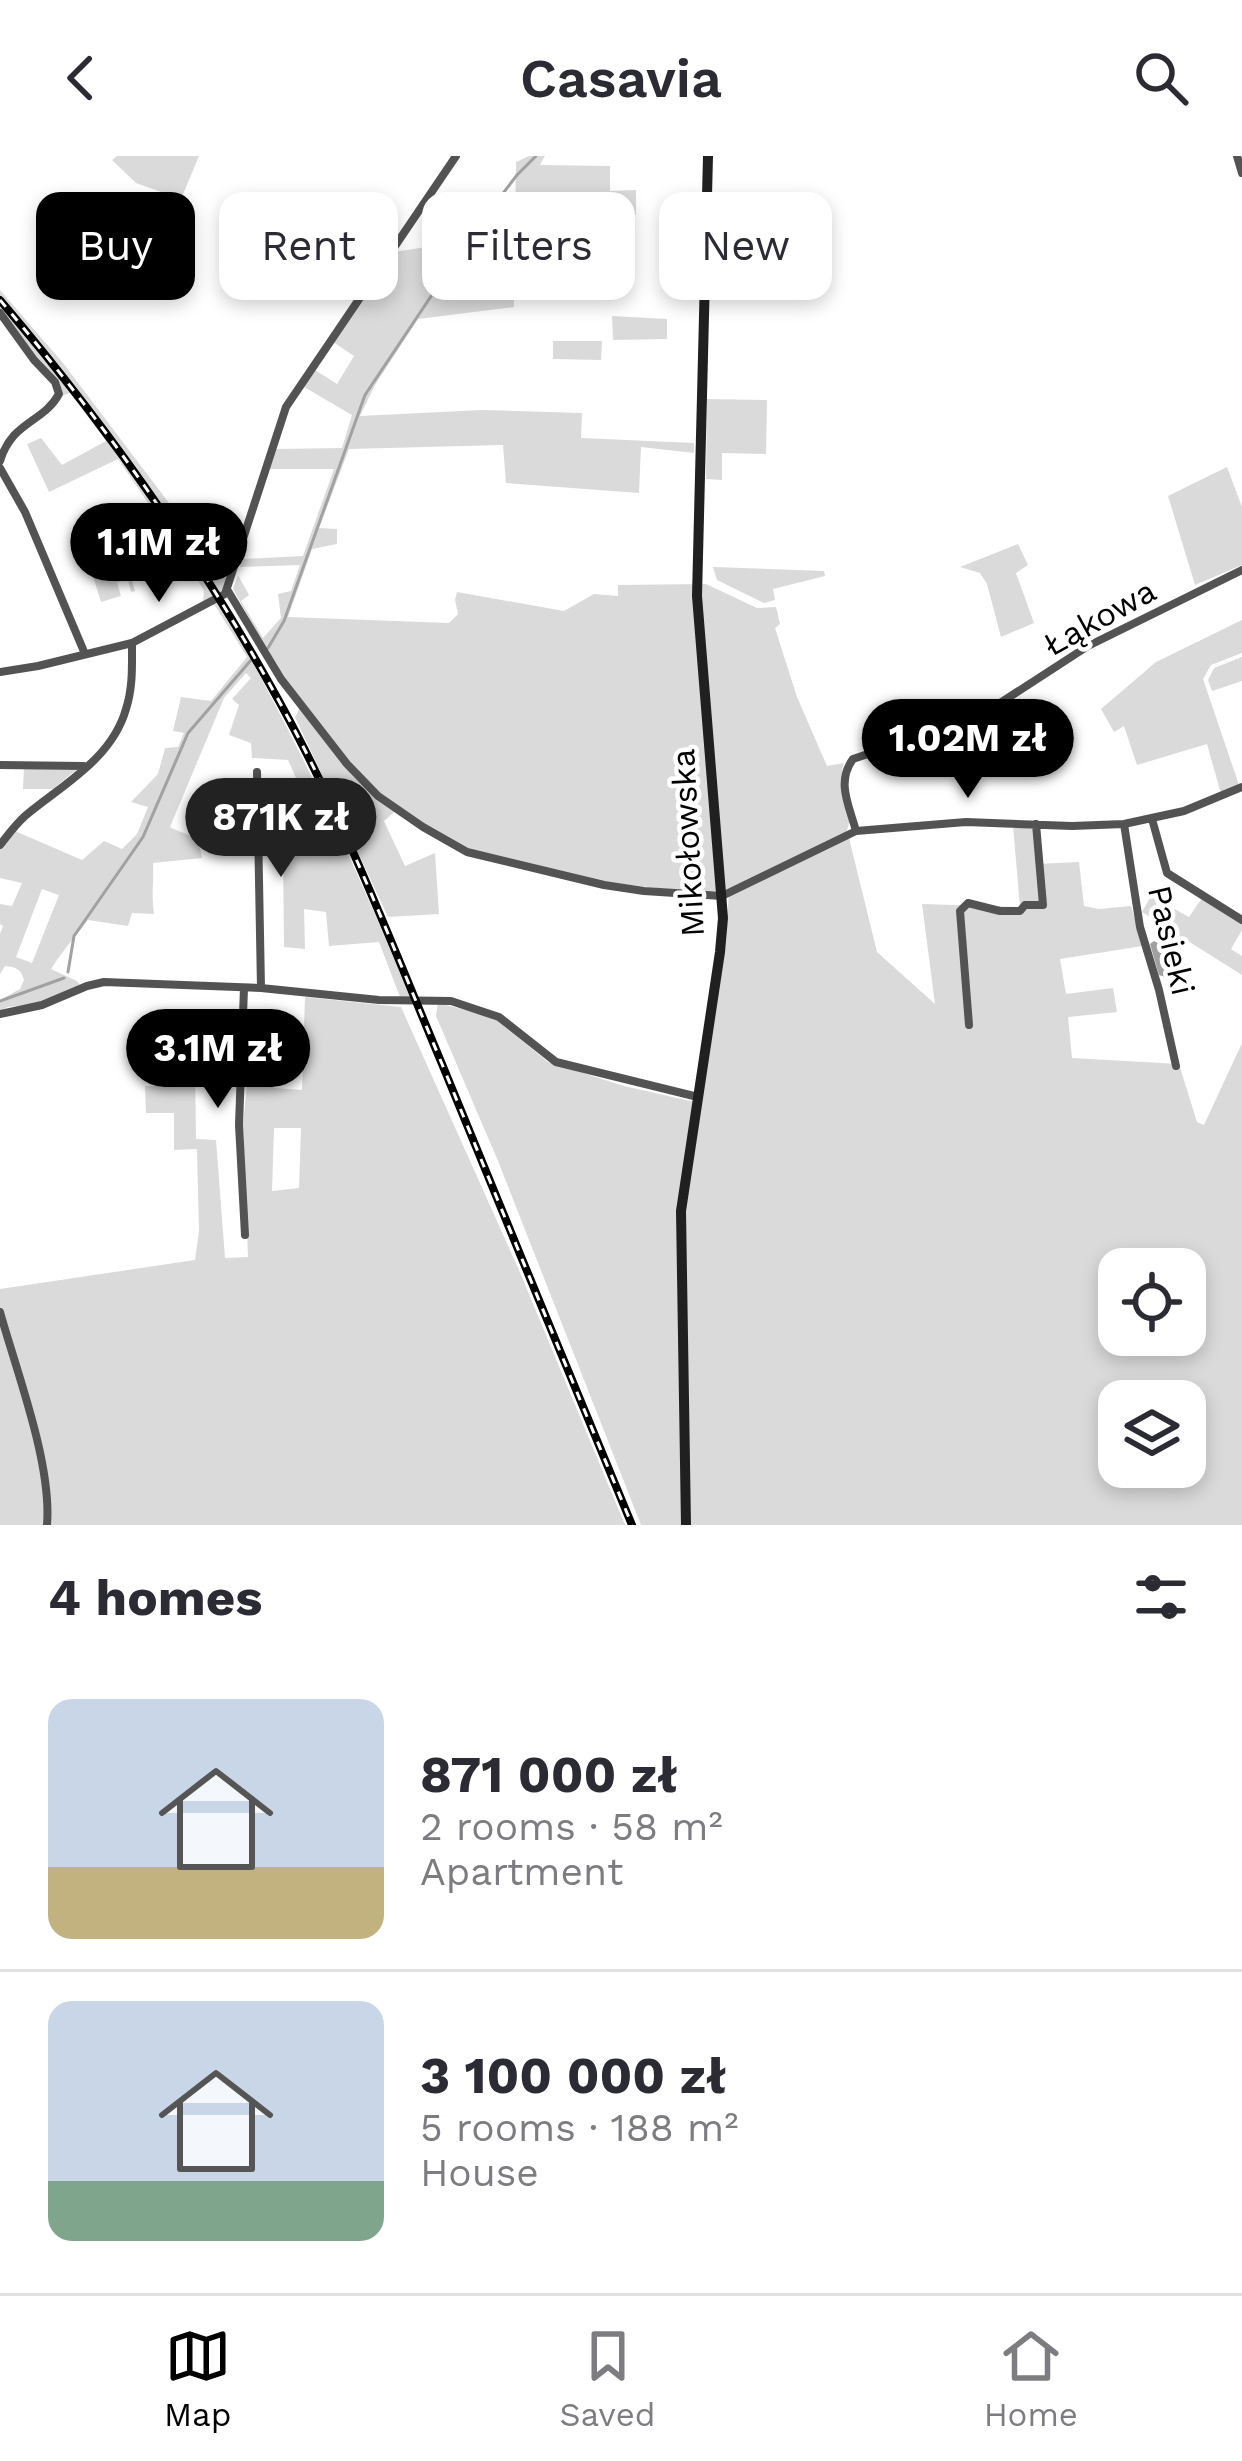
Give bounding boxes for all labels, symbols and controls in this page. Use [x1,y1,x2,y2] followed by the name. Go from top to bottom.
[48,45,114,111] icon: back
[1128,45,1194,111] icon: search
[520,47,722,110] text: Casavia
[36,192,195,300] chip: Buy
[219,192,398,300] chip: Rent
[422,192,635,300] chip: Filters
[659,192,832,300] chip: New
[48,503,270,605] pin: 1.1M zł
[97,519,221,564] text: 1.1M zł
[1036,571,1162,664] street label: Łąkowa
[844,699,1092,801] pin: 1.02M zł
[889,715,1047,760] text: 1.02M zł
[663,748,712,938] street label: Mikołowska
[170,778,392,880] pin: 871K zł
[212,794,350,839] text: 871K zł
[1140,881,1203,999] street label: Pasieki
[107,1009,329,1111] pin: 3.1M zł
[153,1025,283,1070] text: 3.1M zł
[1098,1248,1206,1488] map controls
[1098,1248,1206,1356] button: locate
[1098,1380,1206,1488] button: layers
[1128,1564,1194,1630] icon: filters
[48,1568,262,1627] text: 4 homes
[420,1745,678,1804] text: 871 000 zł
[144,1747,288,1891] icon: home
[420,1804,723,1849] text: 2 rooms · 58 m²
[420,1849,623,1894] text: Apartment
[420,2046,727,2105] text: 3 100 000 zł
[144,2049,288,2193] icon: home
[420,2105,738,2150] text: 5 rooms · 188 m²
[420,2150,539,2195] text: House
[164,2323,231,2434] tab: Map
[560,2323,655,2434] tab: Saved
[984,2323,1078,2434] tab: Home

